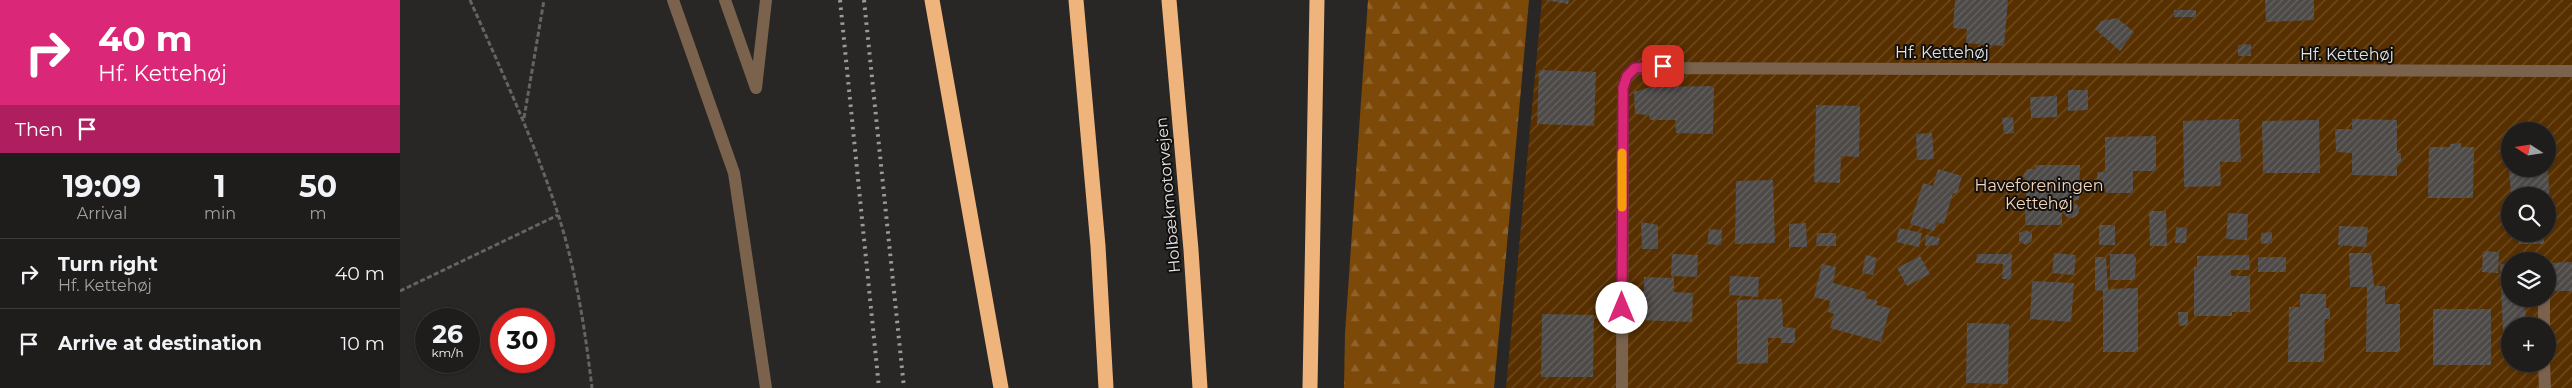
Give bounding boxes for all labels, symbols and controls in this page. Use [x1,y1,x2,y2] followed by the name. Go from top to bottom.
[98,17,193,60] text: 40 m
[15,20,80,85] icon: right
[1895,43,1989,62] street label: Hf. Kettehøj
[1642,45,1684,87] pin
[2300,45,2394,64] street label: Hf. Kettehøj
[1649,52,1677,80] icon: arrive
[98,60,227,87] text: Hf. Kettehøj
[73,115,101,143] icon: arrive
[1152,116,1184,274] street label: Holbækmotorvejen
[15,118,63,141] text: Then
[2501,122,2556,178] north arrow
[2501,122,2556,372] map controls
[63,168,141,205] text: 19:09
[214,168,226,205] text: 1
[299,168,337,205] text: 50
[1975,176,2103,213] park label: Haveforeningen Kettehøj
[2501,187,2556,242] button: search
[77,204,127,223] text: Arrival
[204,204,236,223] text: min
[310,204,327,223] text: m
[2501,252,2556,307] button: layers
[58,253,158,276] text: Turn right
[15,260,43,288] icon: right
[335,262,385,285] text: 40 m
[58,276,152,295] text: Hf. Kettehøj
[1595,281,1647,333] position arrow
[490,308,555,373] speed limit sign: 30
[2501,317,2556,372] button: +
[432,319,463,349] text: 26
[15,330,43,358] icon: arrive
[58,332,262,355] text: Arrive at destination
[340,332,385,355] text: 10 m
[431,345,464,360] text: km/h

